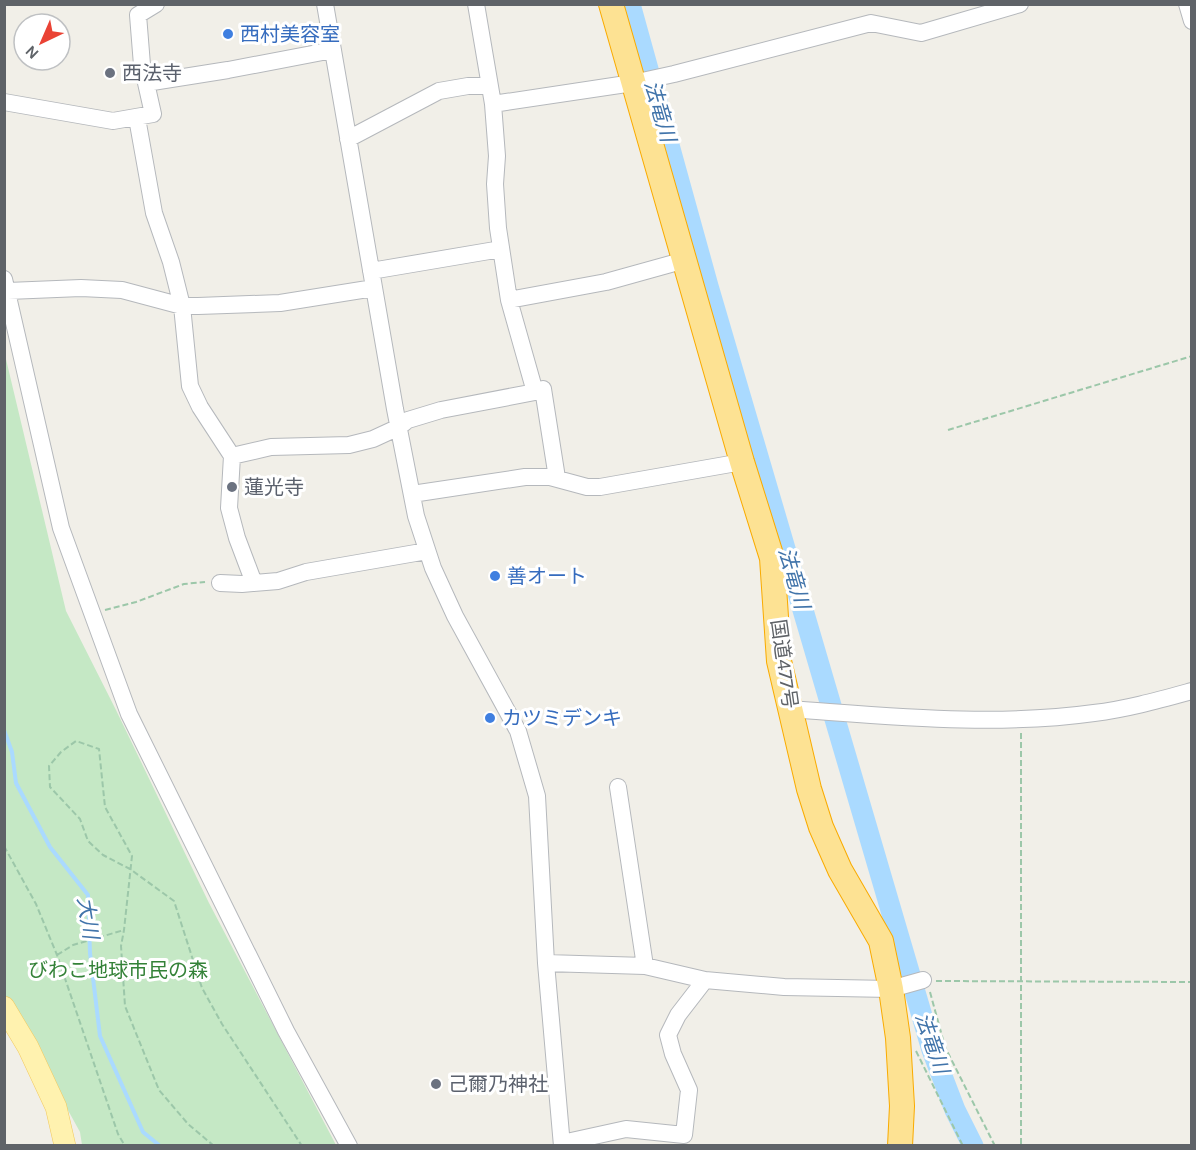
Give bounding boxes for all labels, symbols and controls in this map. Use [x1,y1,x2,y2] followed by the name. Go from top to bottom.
[12,12,72,72] north arrow
[240,23,340,46] place label: 西村美容室
[221,27,235,41] marker: 西村美容室
[21,42,43,63] text: N
[122,62,182,85] place label: 西法寺
[103,66,117,80] marker: 西法寺
[640,77,681,147] water label: 法竜川
[244,476,304,499] place label: 蓮光寺
[225,480,239,494] marker: 蓮光寺
[774,544,815,614] water label: 法竜川
[507,565,587,588] place label: 善オート
[488,569,502,583] marker: 善オート
[766,618,802,710] street label: 国道477号
[502,707,622,730] place label: カツミデンキ
[483,711,497,725] marker: カツミデンキ
[73,895,103,943] water label: 大川
[28,959,208,982] park label: びわこ地球市民の森
[910,1009,954,1079] water label: 法竜川
[448,1073,548,1096] place label: 己爾乃神社
[429,1077,443,1091] marker: 己爾乃神社

